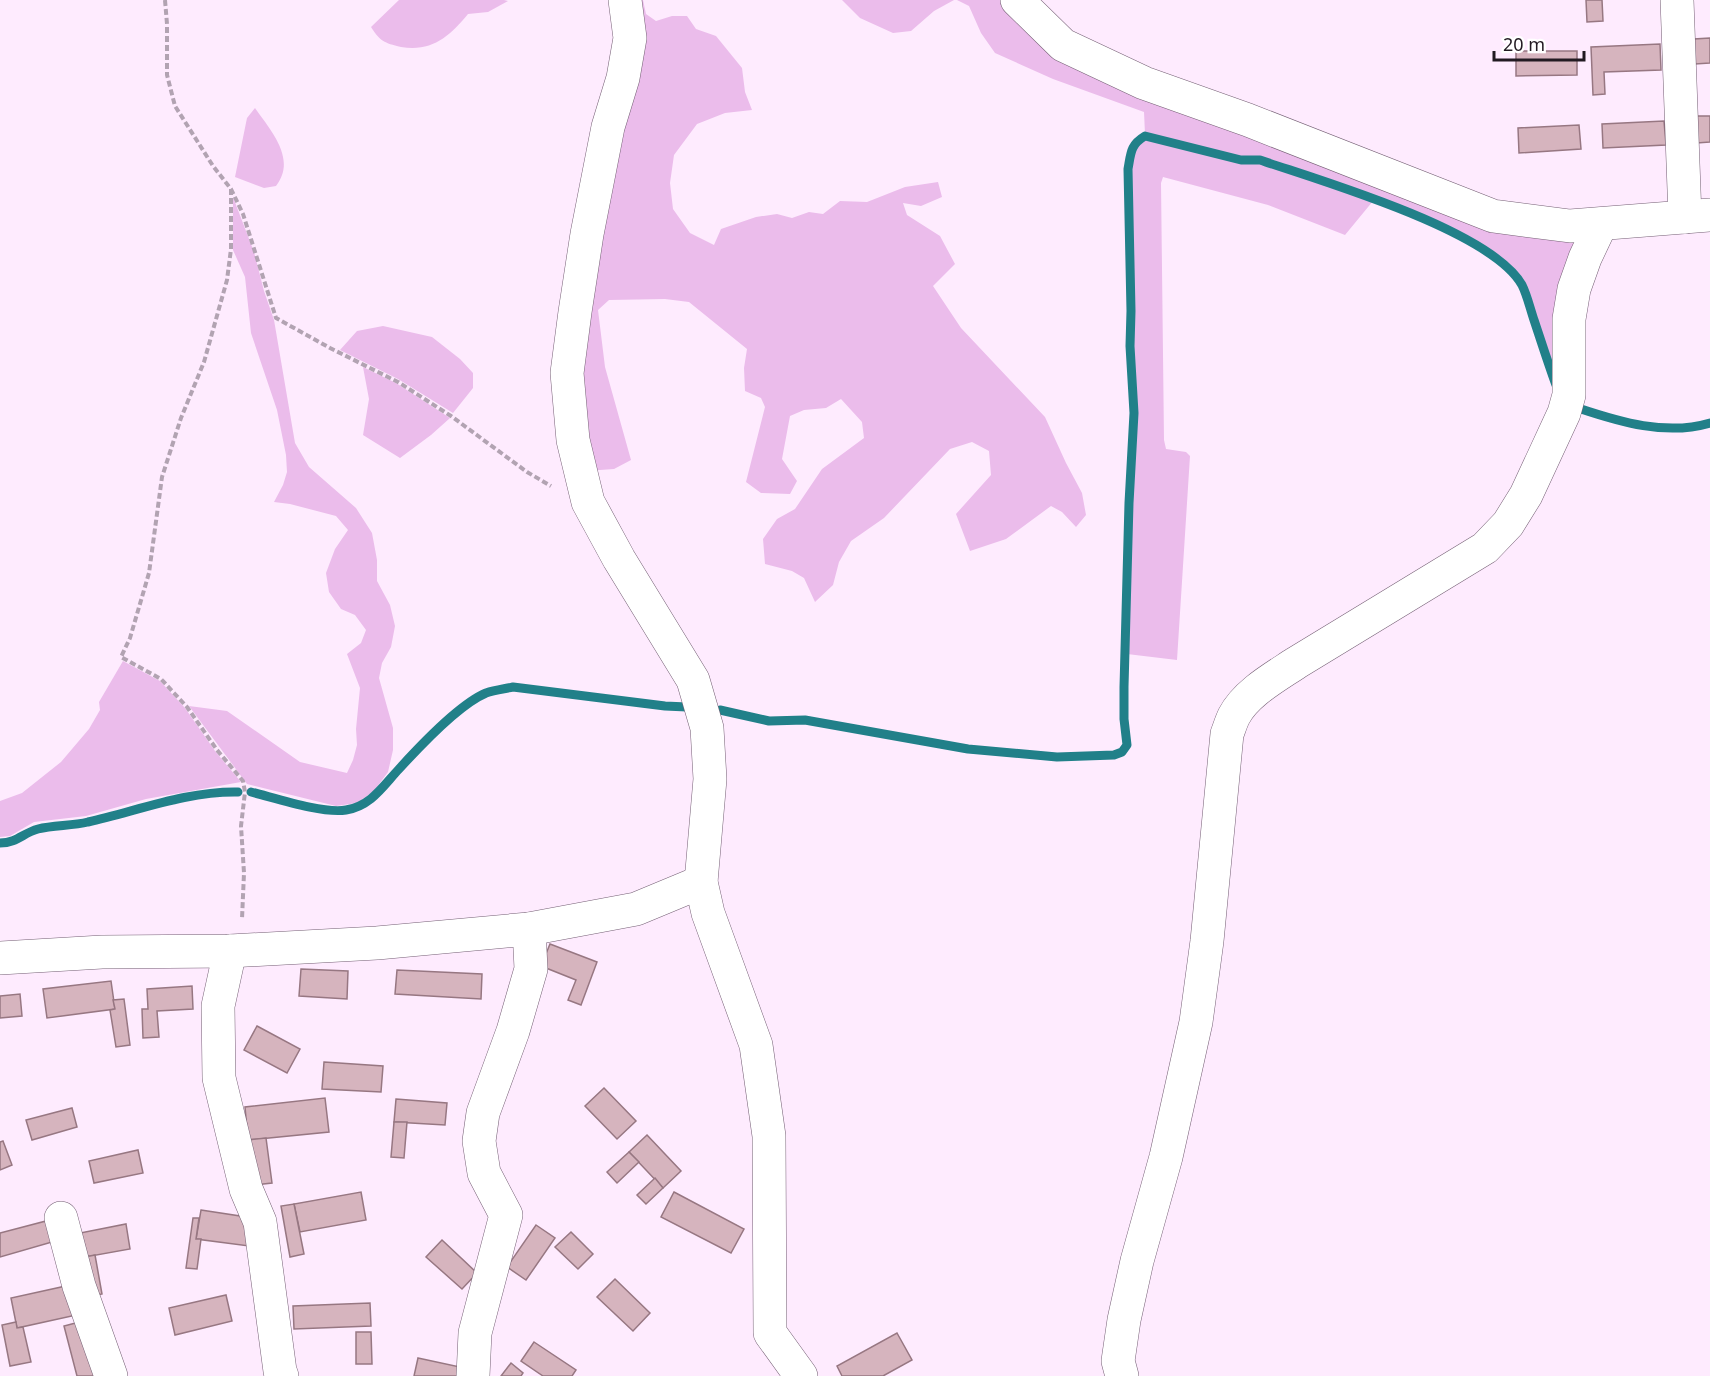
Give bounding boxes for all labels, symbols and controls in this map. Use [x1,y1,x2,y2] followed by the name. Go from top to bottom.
[1494,24,1584,62] scale bar
[1503,32,1545,56] text: 20 m

